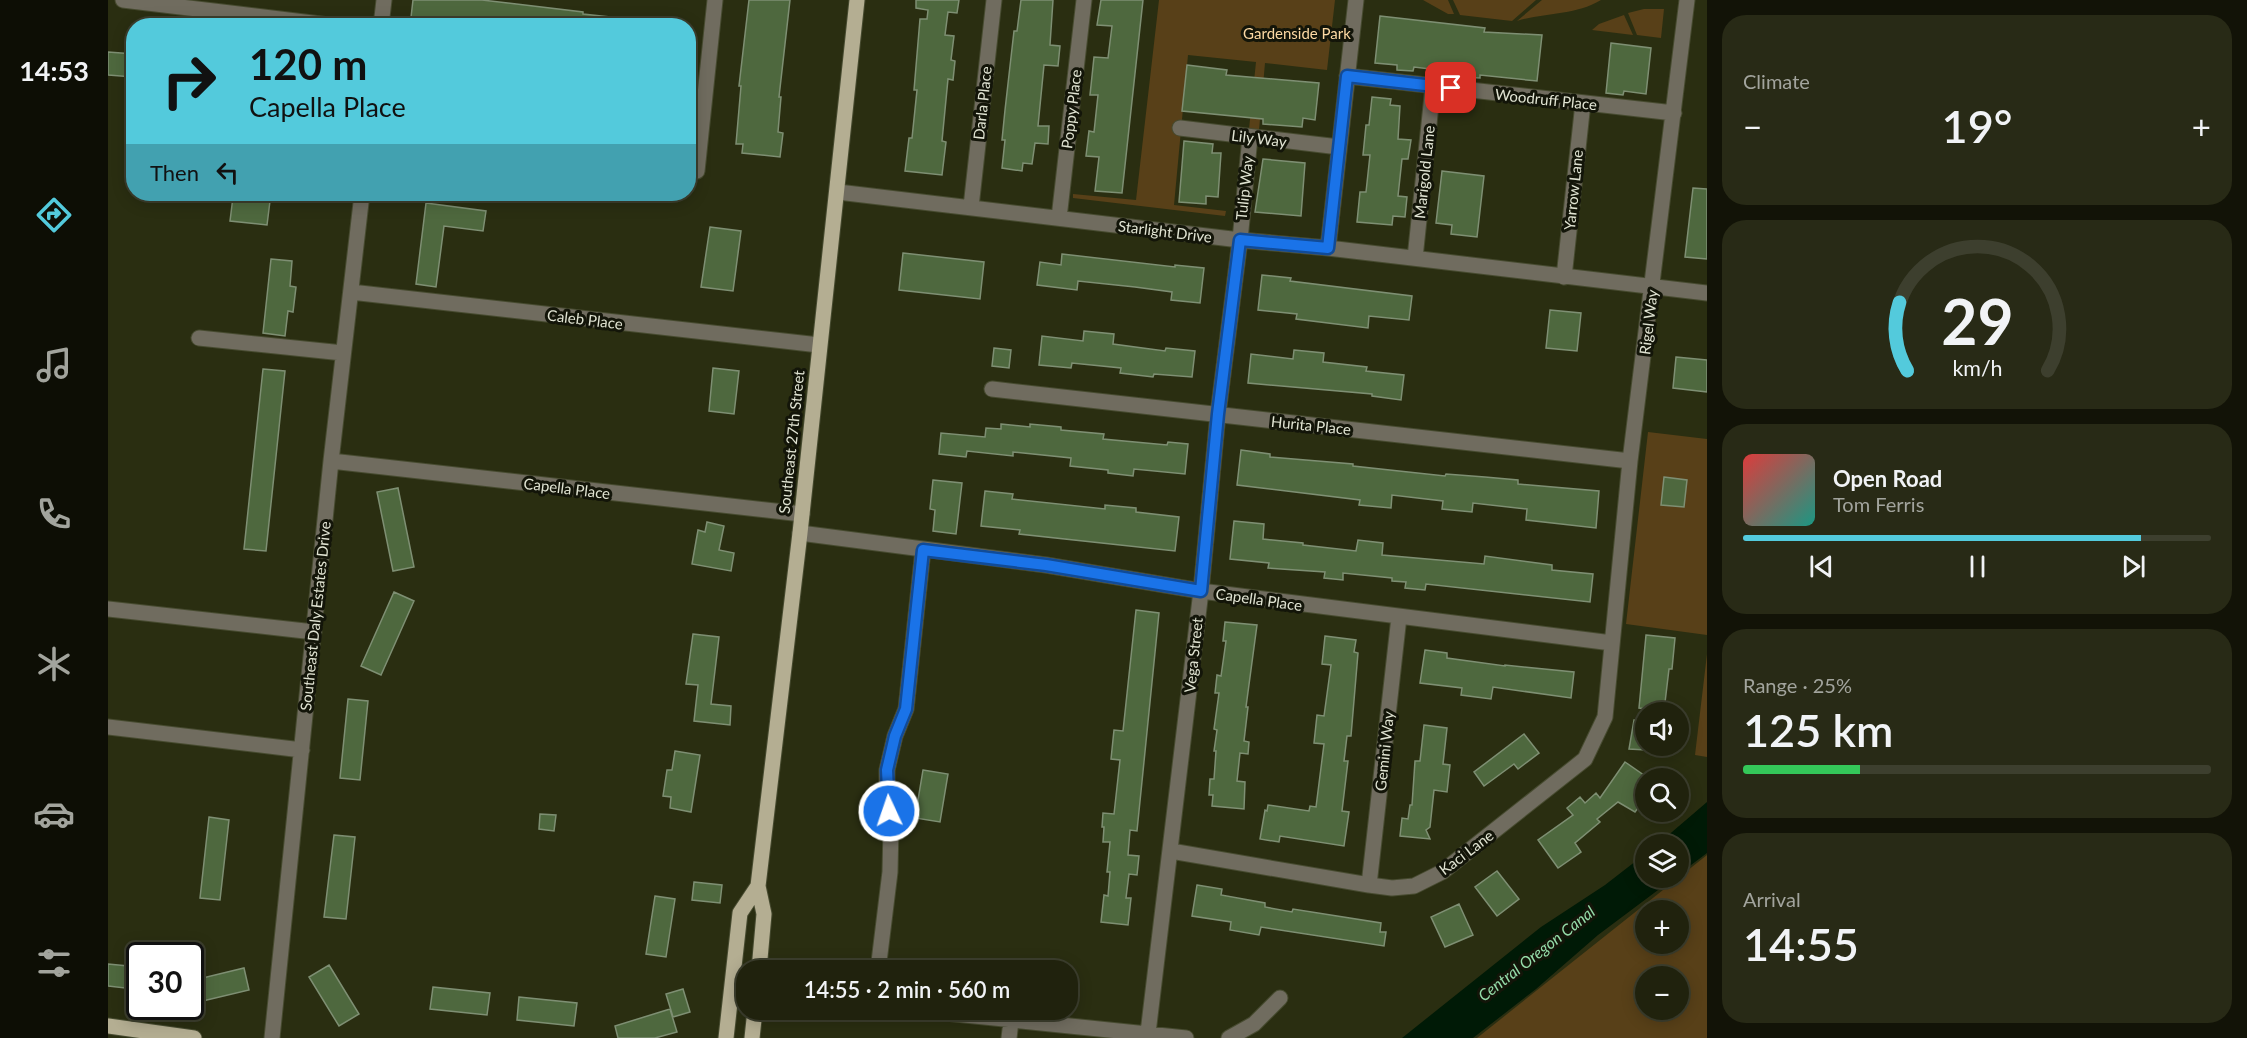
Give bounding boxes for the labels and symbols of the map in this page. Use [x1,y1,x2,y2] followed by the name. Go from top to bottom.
[1243,24,1351,42] park label: Gardenside Park
[1425,62,1476,113] pin
[969,65,995,141] street label: Darla Place
[1057,68,1085,150] street label: Poppy Place
[1494,85,1598,113] street label: Woodruff Place
[1410,124,1438,220] street label: Marigold Lane
[1230,126,1288,150] street label: Lily Way
[1560,149,1586,231] street label: Yarrow Lane
[1232,155,1256,221] street label: Tulip Way
[1117,216,1213,246] street label: Starlight Drive
[1635,288,1661,356] street label: Rigel Way
[546,305,624,333] street label: Caleb Place
[775,369,808,515] street label: Southeast 27th Street
[1270,412,1352,438] street label: Hurita Place
[523,474,611,502] street label: Capella Place
[296,520,334,712] street label: Southeast Daly Estates Drive
[1215,584,1303,614] street label: Capella Place
[1180,616,1206,694] street label: Vega Street
[1371,710,1397,792] street label: Gemini Way
[857,779,921,843] position arrow
[1435,826,1497,878] street label: Kaci Lane
[1474,901,1599,1005] water label: Central Oregon Canal
[126,942,204,1020] speed limit sign: 30

